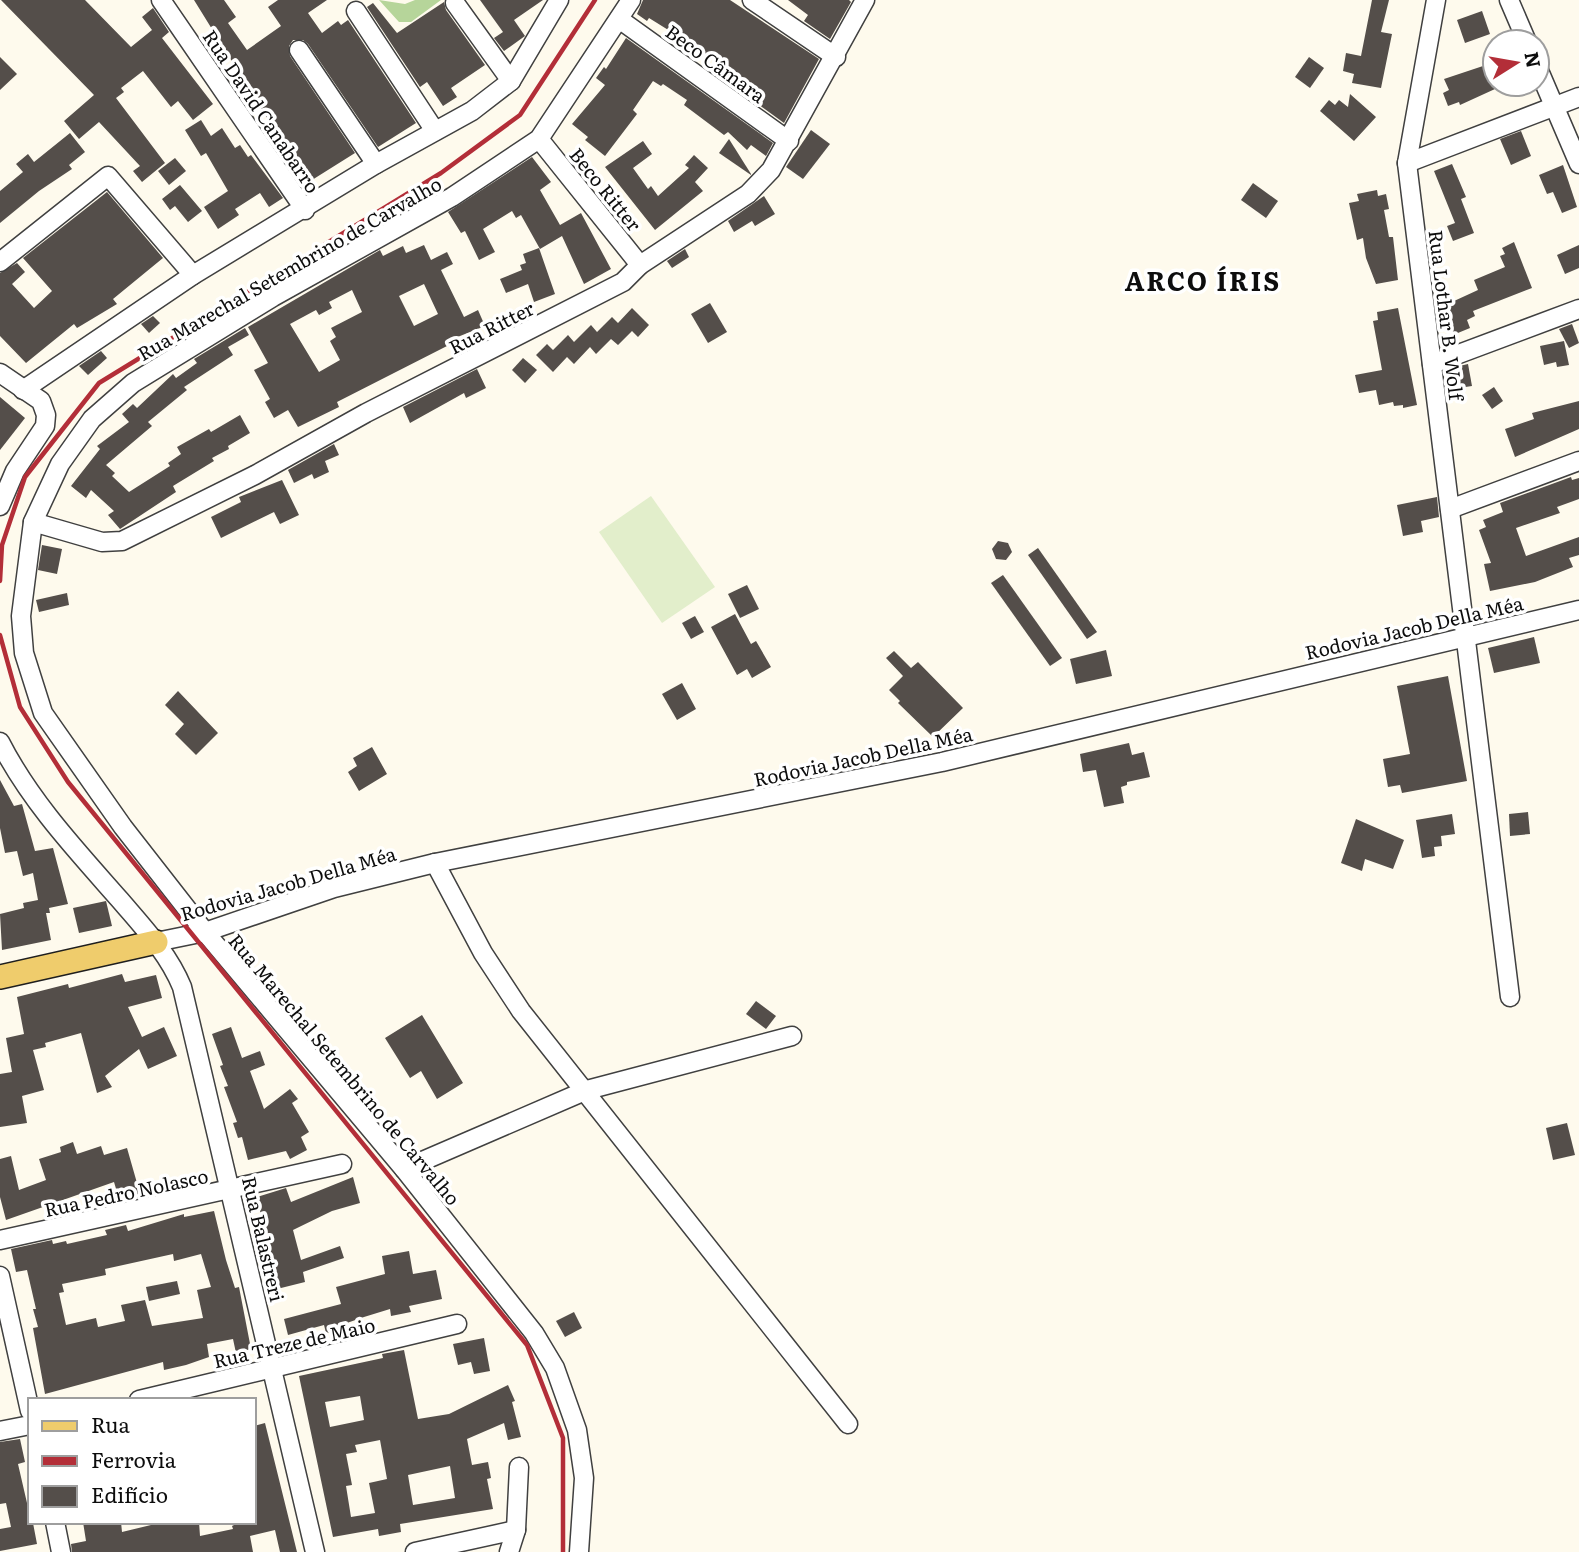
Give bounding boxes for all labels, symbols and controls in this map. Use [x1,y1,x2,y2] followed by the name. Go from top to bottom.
[660,17,772,109] street label: Beco Câmara
[197,24,327,198] street label: Rua David Canabarro
[1481,28,1551,98] north arrow
[1518,49,1549,70] text: N
[564,141,648,237] street label: Beco Ritter
[132,169,446,367] street label: Rua Marechal Setembrino de Carvalho
[1423,228,1472,403] street label: Rua Lothar B. Wolf
[1125,260,1281,299] district label: ARCO ÍRIS
[443,294,539,360] street label: Rua Ritter
[1302,588,1527,666] street label: Rodovia Jacob Della Méa
[751,719,976,793] street label: Rodovia Jacob Della Méa
[177,839,400,927] street label: Rodovia Jacob Della Méa
[223,927,467,1211] street label: Rua Marechal Setembrino de Carvalho
[41,1161,211,1223] street label: Rua Pedro Nolasco
[236,1174,292,1304] street label: Rua Balastreri
[210,1310,378,1374] street label: Rua Treze de Maio
[28,1398,256,1524] legend
[91,1408,131,1439] text: Rua
[91,1443,177,1474] text: Ferrovia
[91,1478,168,1509] text: Edifício

